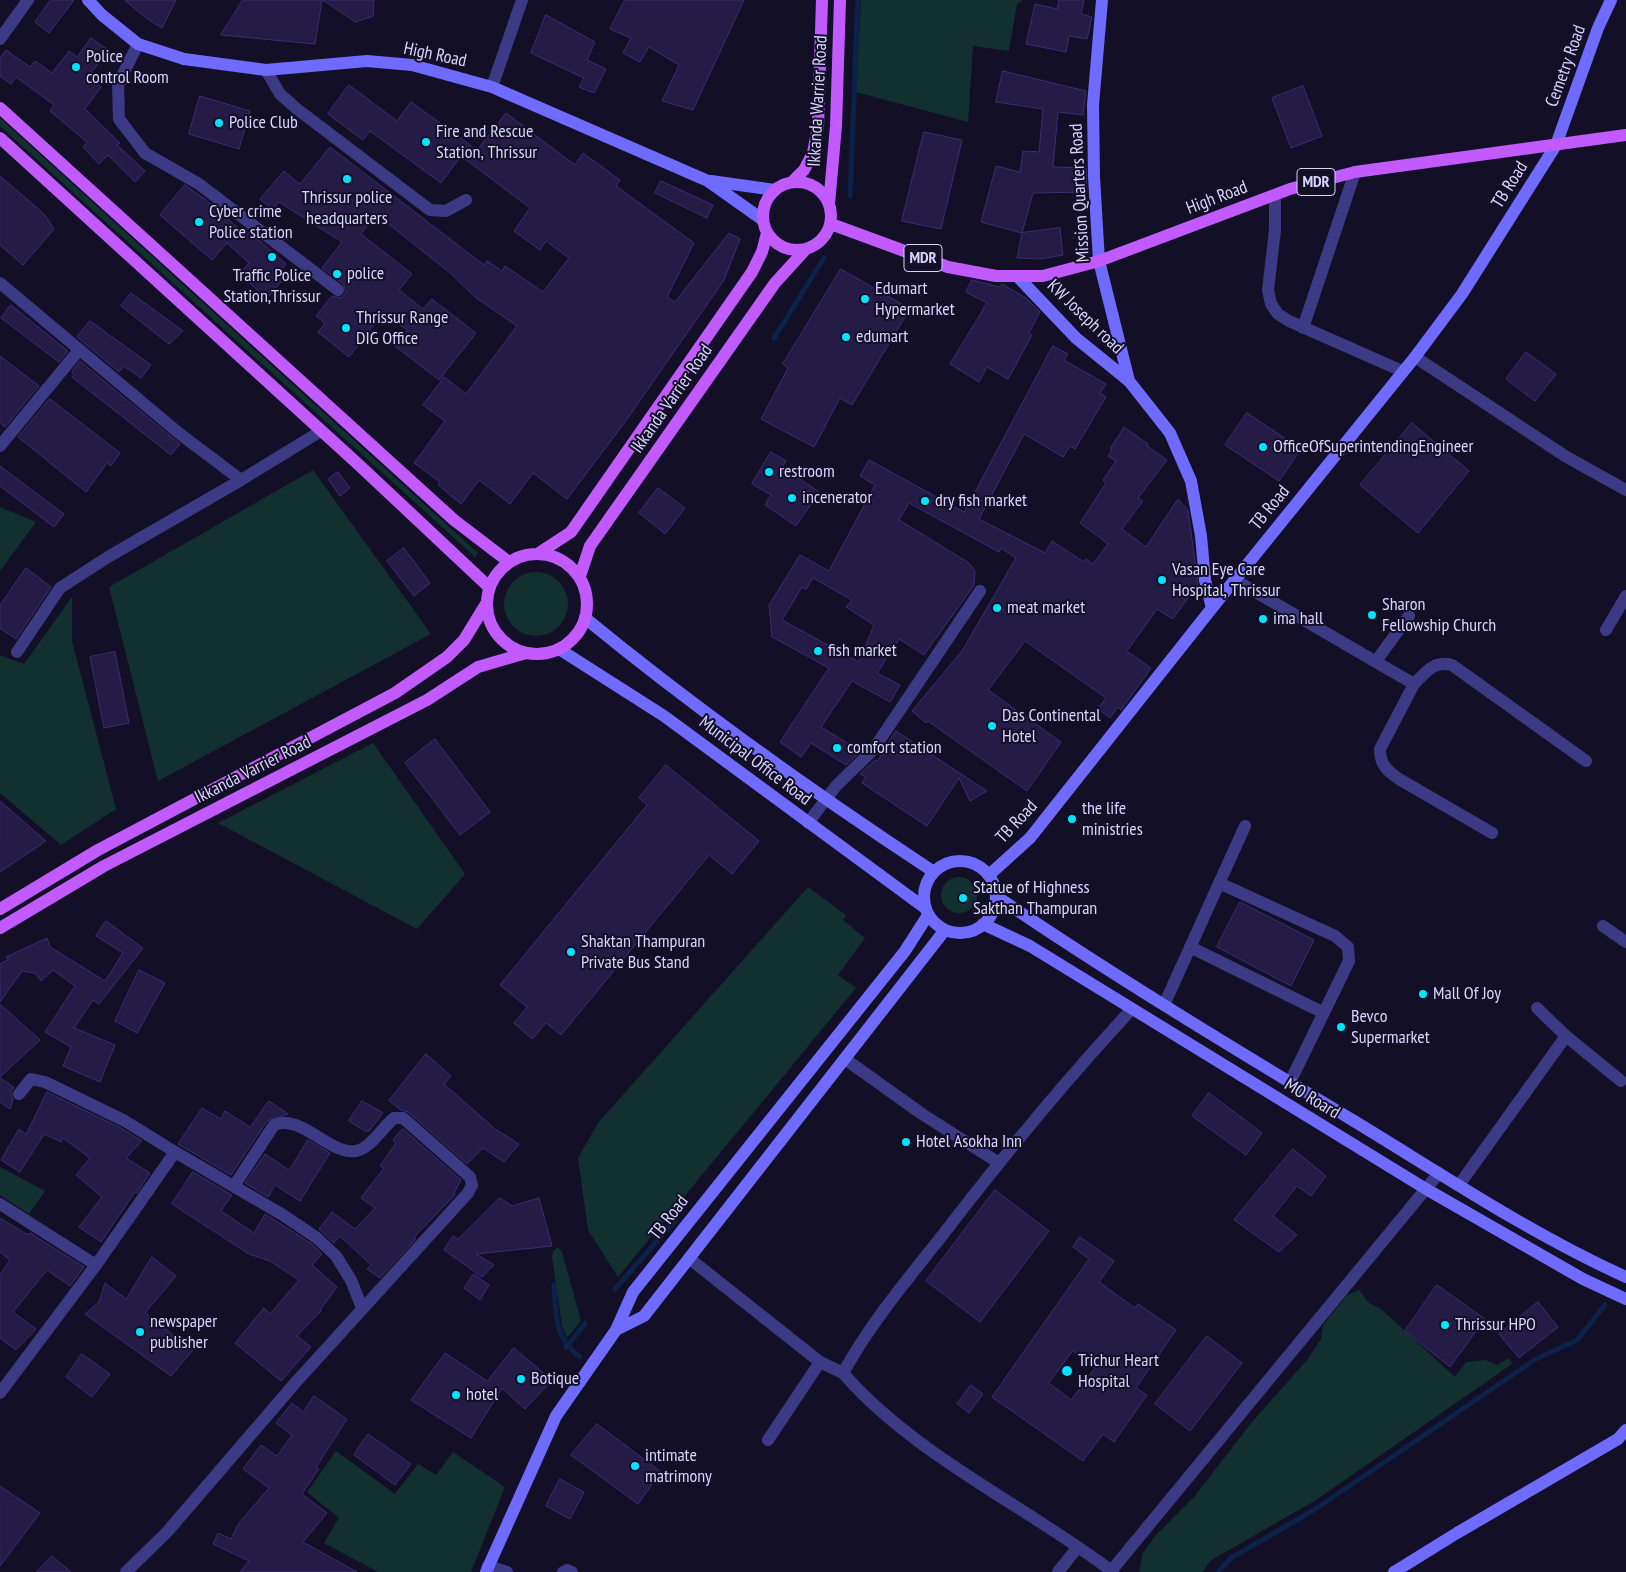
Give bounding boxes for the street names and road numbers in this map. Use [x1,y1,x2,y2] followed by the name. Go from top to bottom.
[1541,22,1591,110] street label: Cemetry Road
[804,35,832,167] street label: Ikkanda Warrier Road
[402,38,468,72] street label: High Road
[1066,123,1094,263] street label: Mission Quarters Road
[1487,158,1533,212] street label: TB Road
[1297,168,1335,196] road number: MDR
[1183,176,1251,220] street label: High Road
[904,244,942,272] road number: MDR
[1042,275,1128,359] street label: KW Joseph road
[627,341,717,457] street label: Ikkanda Varrier Road
[1246,481,1294,535] street label: TB Road
[695,712,815,810] street label: Municipal Office Road
[191,731,315,809] street label: Ikkanda Varrier Road
[992,796,1042,848] street label: TB Road
[1280,1074,1344,1124] street label: MO Roard
[645,1191,693,1245] street label: TB Road

